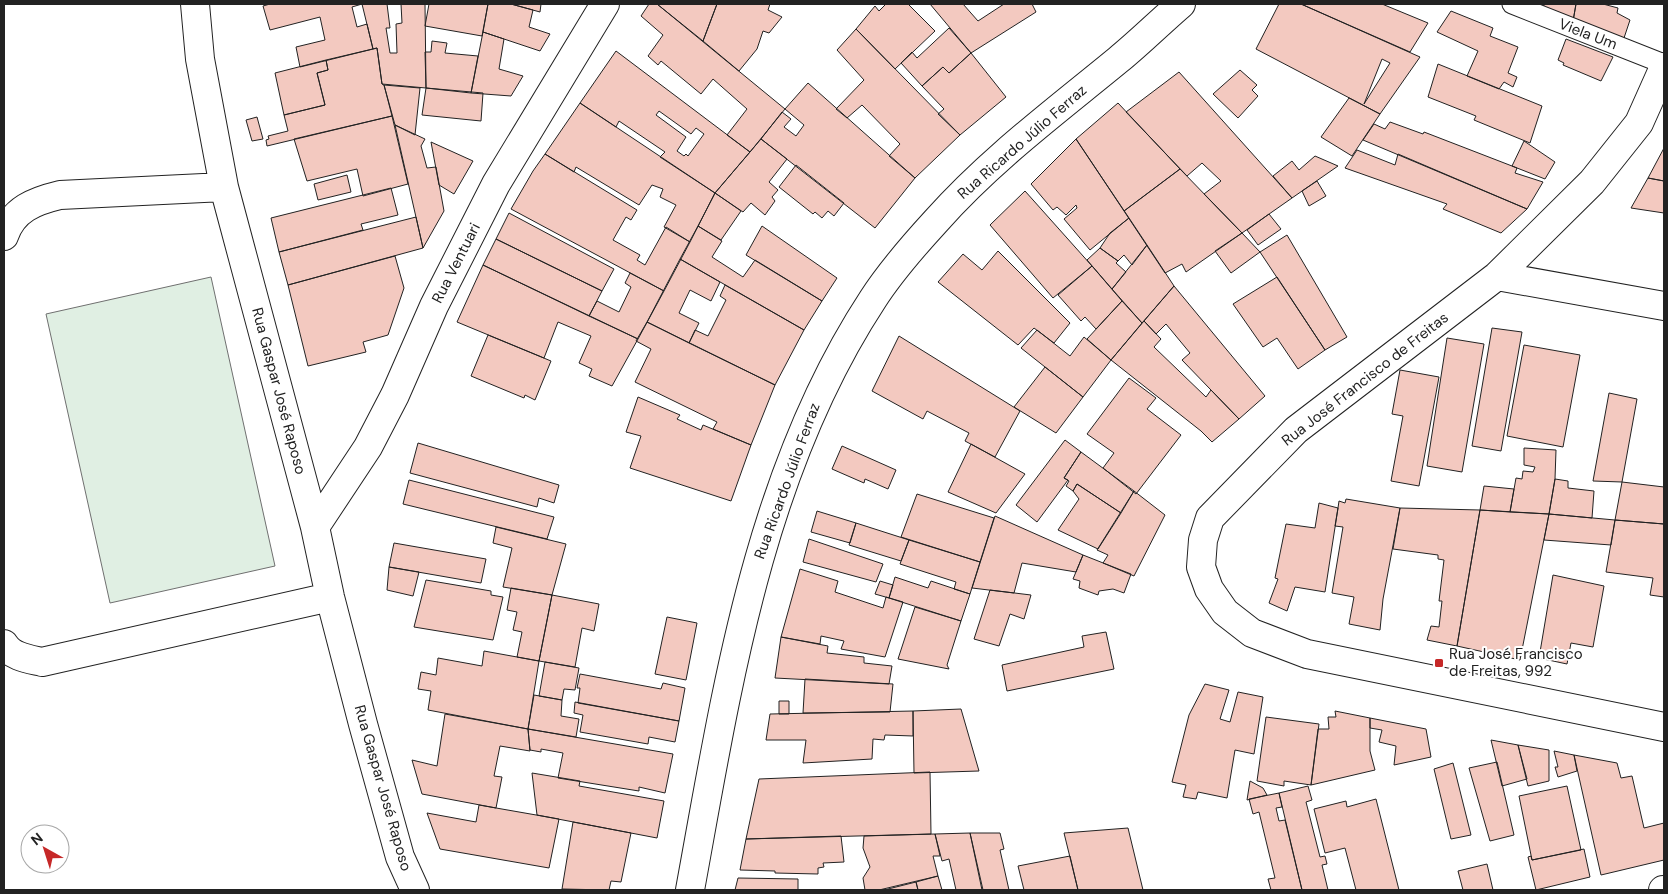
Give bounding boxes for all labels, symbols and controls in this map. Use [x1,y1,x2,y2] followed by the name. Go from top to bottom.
[1556,14,1620,54] street label: Viela Um
[953,80,1091,204] street label: Rua Ricardo Júlio Ferraz
[427,219,485,307] street label: Rua Ventuari
[247,305,311,477] street label: Rua Gaspar José Raposo
[1277,308,1453,450] street label: Rua José Francisco de Freitas
[749,400,825,562] street label: Rua Ricardo Júlio Ferraz
[1449,644,1583,681] place label: Rua José Francisco de Freitas, 992
[1433,657,1445,669] marker: Rua José Francisco de Freitas, 992
[350,703,416,873] street label: Rua Gaspar José Raposo
[20,824,70,874] north arrow
[27,829,46,849] text: N

